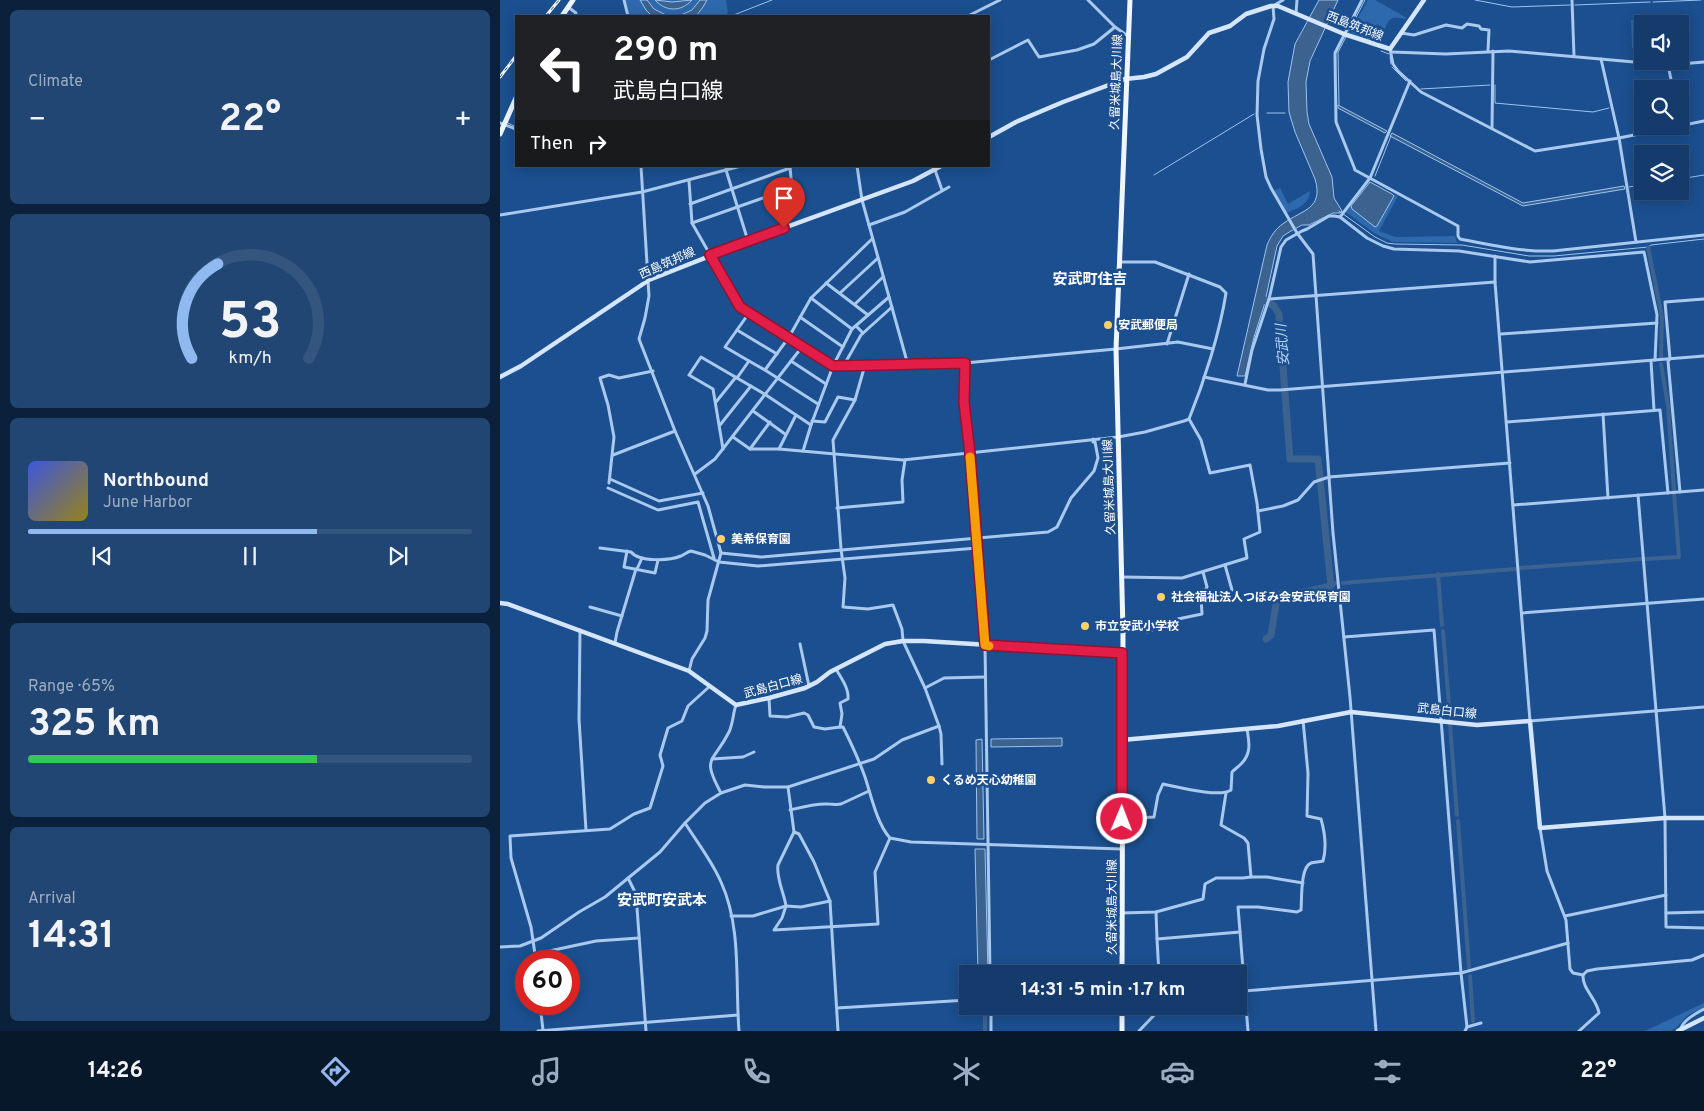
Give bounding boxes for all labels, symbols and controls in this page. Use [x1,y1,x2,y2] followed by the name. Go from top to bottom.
[1324,9,1386,45] street label: 西島筑邦線
[1634,15,1689,200] map controls
[1634,15,1689,70] button: sound
[613,29,718,73] text: 290 m
[1107,34,1127,130] street label: 久留米城島大川線
[530,35,595,100] icon: left
[28,72,83,92] text: Climate
[613,79,723,106] text: 武島白口線
[1634,80,1689,135] button: search
[219,96,281,145] text: 22°
[28,103,46,139] text: −
[454,103,472,139] text: +
[583,130,611,158] icon: right
[530,132,573,156] text: Then
[1634,145,1689,200] button: layers
[763,177,805,228] pin
[770,184,798,212] icon: arrive
[637,244,698,283] street label: 西島筑邦線
[1052,271,1128,290] district label: 安武町住吉
[219,291,281,357] text: 53
[1118,318,1178,334] place label: 安武郵便局
[1102,319,1114,331] marker: 安武郵便局
[1273,321,1293,366] water label: 安武川
[228,347,272,370] text: km/h
[1100,439,1120,535] street label: 久留米城島大川線
[103,469,209,493] text: Northbound
[103,493,192,513] text: June Harbor
[731,532,791,548] place label: 美希保育園
[715,533,727,545] marker: 美希保育園
[88,542,116,570] icon: previous
[236,542,264,570] icon: pause
[384,542,412,570] icon: next
[1171,590,1351,606] place label: 社会福祉法人つぼみ会安武保育園
[1155,591,1167,603] marker: 社会福祉法人つぼみ会安武保育園
[1095,619,1179,635] place label: 市立安武小学校
[1079,620,1091,632] marker: 市立安武小学校
[742,671,804,702] street label: 武島白口線
[28,677,115,697] text: Range · 65%
[28,701,161,750] text: 325 km
[1416,701,1478,723] street label: 武島白口線
[941,773,1037,789] place label: くるめ天心幼稚園
[925,774,937,786] marker: くるめ天心幼稚園
[1095,792,1147,844] position arrow
[1105,859,1121,955] street label: 久留米城島大川線
[28,889,76,909] text: Arrival
[617,892,707,911] district label: 安武町安武本
[28,913,115,962] text: 14:31
[515,950,580,1015] speed limit sign: 60
[1021,978,1186,1002] text: 14:31 · 5 min · 1.7 km
[318,1054,353,1089] icon: directions
[529,1054,564,1089] icon: music
[739,1054,774,1089] icon: phone
[949,1054,984,1089] icon: climate
[1160,1054,1195,1089] icon: car
[1370,1054,1405,1089] icon: filters
[88,1058,143,1085] text: 14:26
[1580,1058,1616,1085] text: 22°

